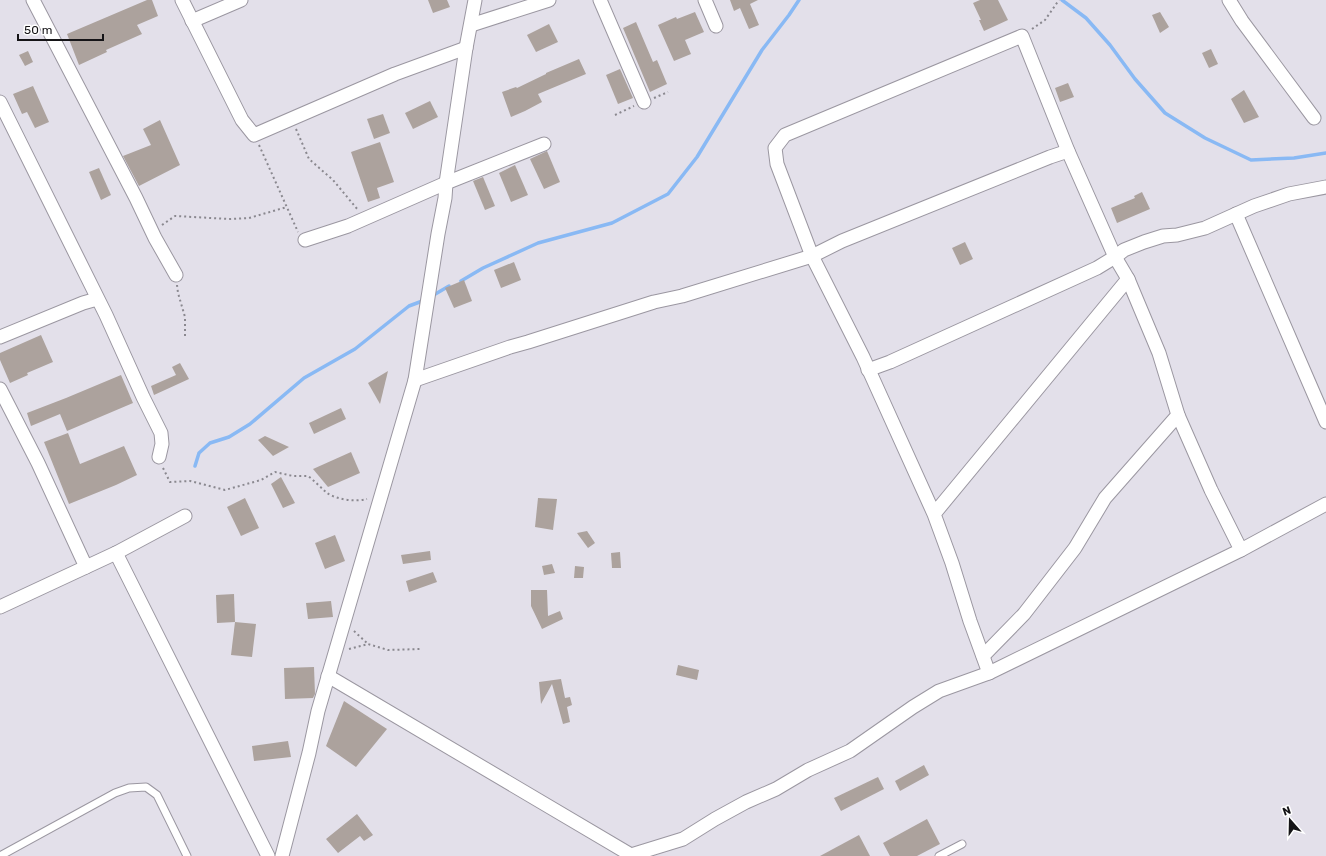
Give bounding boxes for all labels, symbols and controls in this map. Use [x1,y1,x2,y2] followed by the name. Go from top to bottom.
[18,16,103,42] scale bar
[24,23,52,37] text: 50 m
[1270,800,1310,840] north arrow
[1281,804,1293,819] text: N

